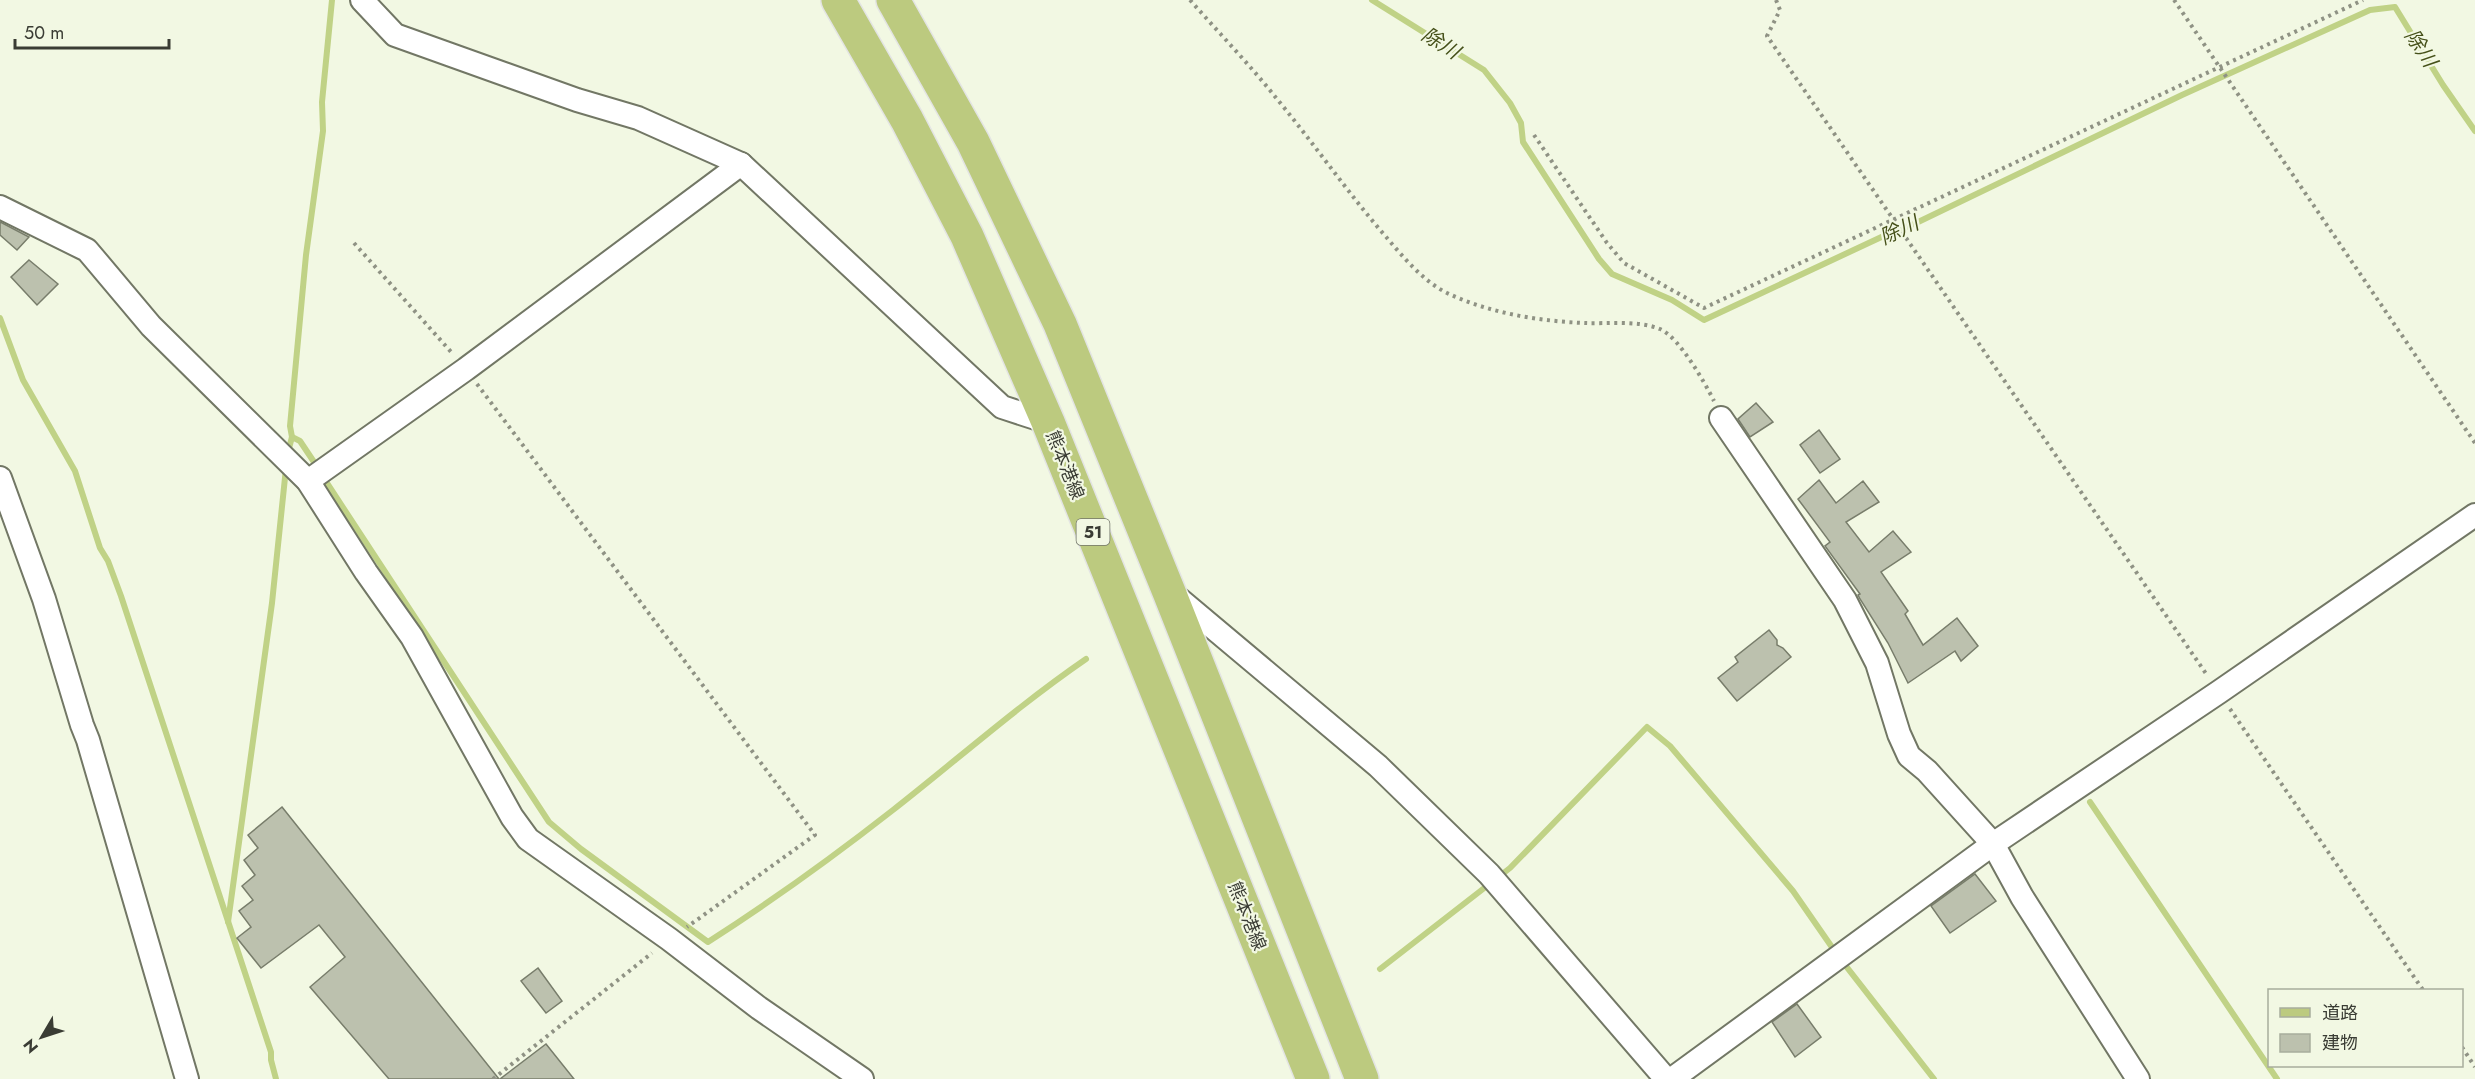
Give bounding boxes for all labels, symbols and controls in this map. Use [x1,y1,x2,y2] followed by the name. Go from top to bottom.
[15,12,170,50] scale bar
[24,20,64,46] text: 50 m
[1416,21,1467,67] water label: 除川
[2398,24,2445,75] water label: 除川
[1875,208,1925,252] water label: 除川
[1039,427,1091,503] street label: 熊本港線
[1076,519,1110,545] road number: 51
[1221,878,1273,954] street label: 熊本港線
[2268,989,2463,1067] legend
[2322,1000,2358,1026] text: 道路
[12,1007,72,1067] north arrow
[2322,1030,2358,1056] text: 建物
[18,1034,44,1058] text: N

